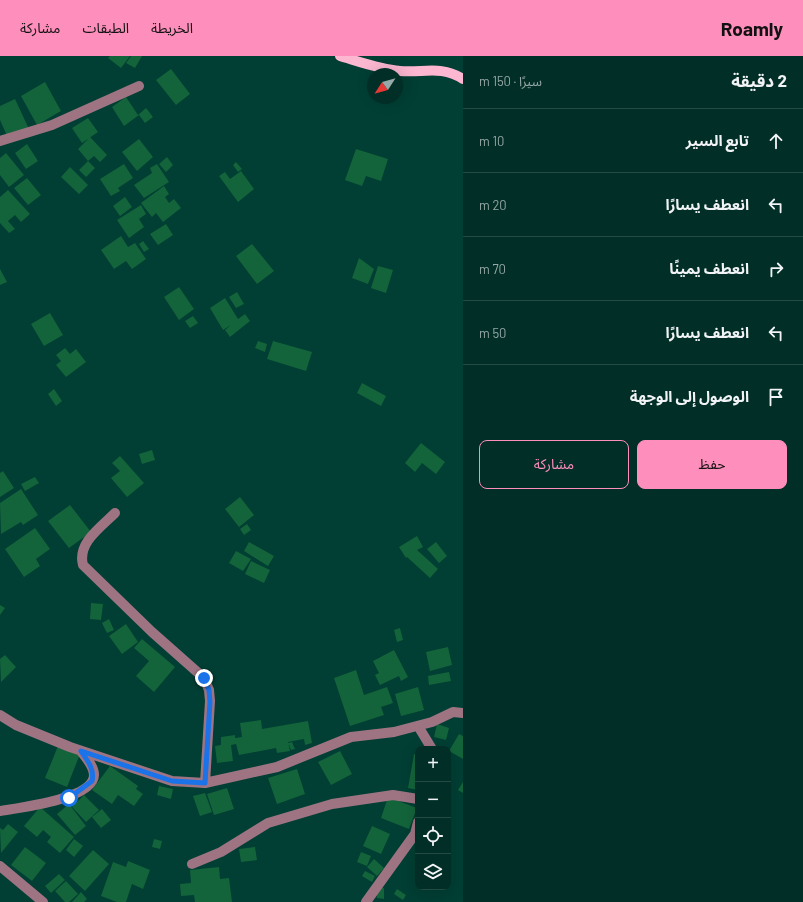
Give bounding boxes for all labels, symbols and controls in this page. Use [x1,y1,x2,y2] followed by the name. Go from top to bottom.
[721,17,783,40] text: Roamly
[20,19,60,36] text: مشاركة
[82,19,129,36] text: الطبقات
[151,19,193,36] text: الخريطة
[367,68,403,104] north arrow
[731,70,787,90] text: 2 دقيقة
[479,73,542,89] text: سيرًا · 150 m
[765,130,787,152] icon: ahead
[686,131,749,149] text: تابع السير
[479,133,504,149] text: 10 m
[765,194,787,216] icon: left
[665,195,749,213] text: انعطف يسارًا
[479,197,507,213] text: 20 m
[765,258,787,280] icon: right
[669,259,749,277] text: انعطف يمينًا
[479,261,506,277] text: 70 m
[765,322,787,344] icon: left
[665,323,749,341] text: انعطف يسارًا
[479,325,506,341] text: 50 m
[765,386,787,408] icon: arrive
[630,387,749,405] text: الوصول إلى الوجهة
[479,440,629,489] button: مشاركة
[637,440,787,489] button: حفظ
[195,669,213,687] route end
[415,746,451,890] map controls
[415,746,451,782] button: +
[415,782,451,818] button: −
[60,789,78,807] route start
[415,818,451,854] button: locate
[415,854,451,890] button: layers

